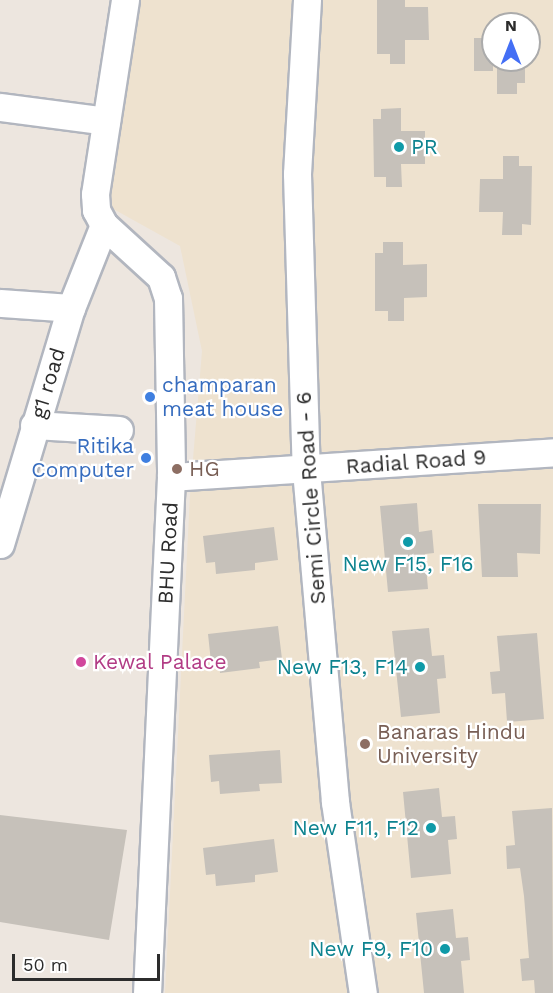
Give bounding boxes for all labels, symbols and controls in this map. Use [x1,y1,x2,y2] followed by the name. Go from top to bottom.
[481,12,541,72] north arrow
[505,16,517,35] text: N
[411,134,438,160] place label: PR
[392,140,406,154] marker: PR
[25,345,71,421] street label: g1 road
[162,372,283,422] place label: champaran meat house
[143,390,157,404] marker: champaran meat house
[291,391,331,605] street label: Semi Circle Road - 6
[31,433,134,483] place label: Ritika Computer
[345,444,487,480] street label: Radial Road 9
[139,451,153,465] marker: Ritika Computer
[189,456,220,482] place label: HG
[170,462,184,476] marker: HG
[153,501,183,605] street label: BHU Road
[401,535,415,549] marker: New F15, F16
[342,551,474,577] place label: New F15, F16
[93,649,227,675] place label: Kewal Palace
[276,654,408,680] place label: New F13, F14
[74,655,88,669] marker: Kewal Palace
[413,660,427,674] marker: New F13, F14
[377,719,526,769] place label: Banaras Hindu University
[358,737,372,751] marker: Banaras Hindu University
[292,815,419,841] place label: New F11, F12
[424,821,438,835] marker: New F11, F12
[309,936,433,962] place label: New F9, F10
[15,942,164,980] scale bar
[438,942,452,956] marker: New F9, F10
[23,954,68,975] text: 50 m

